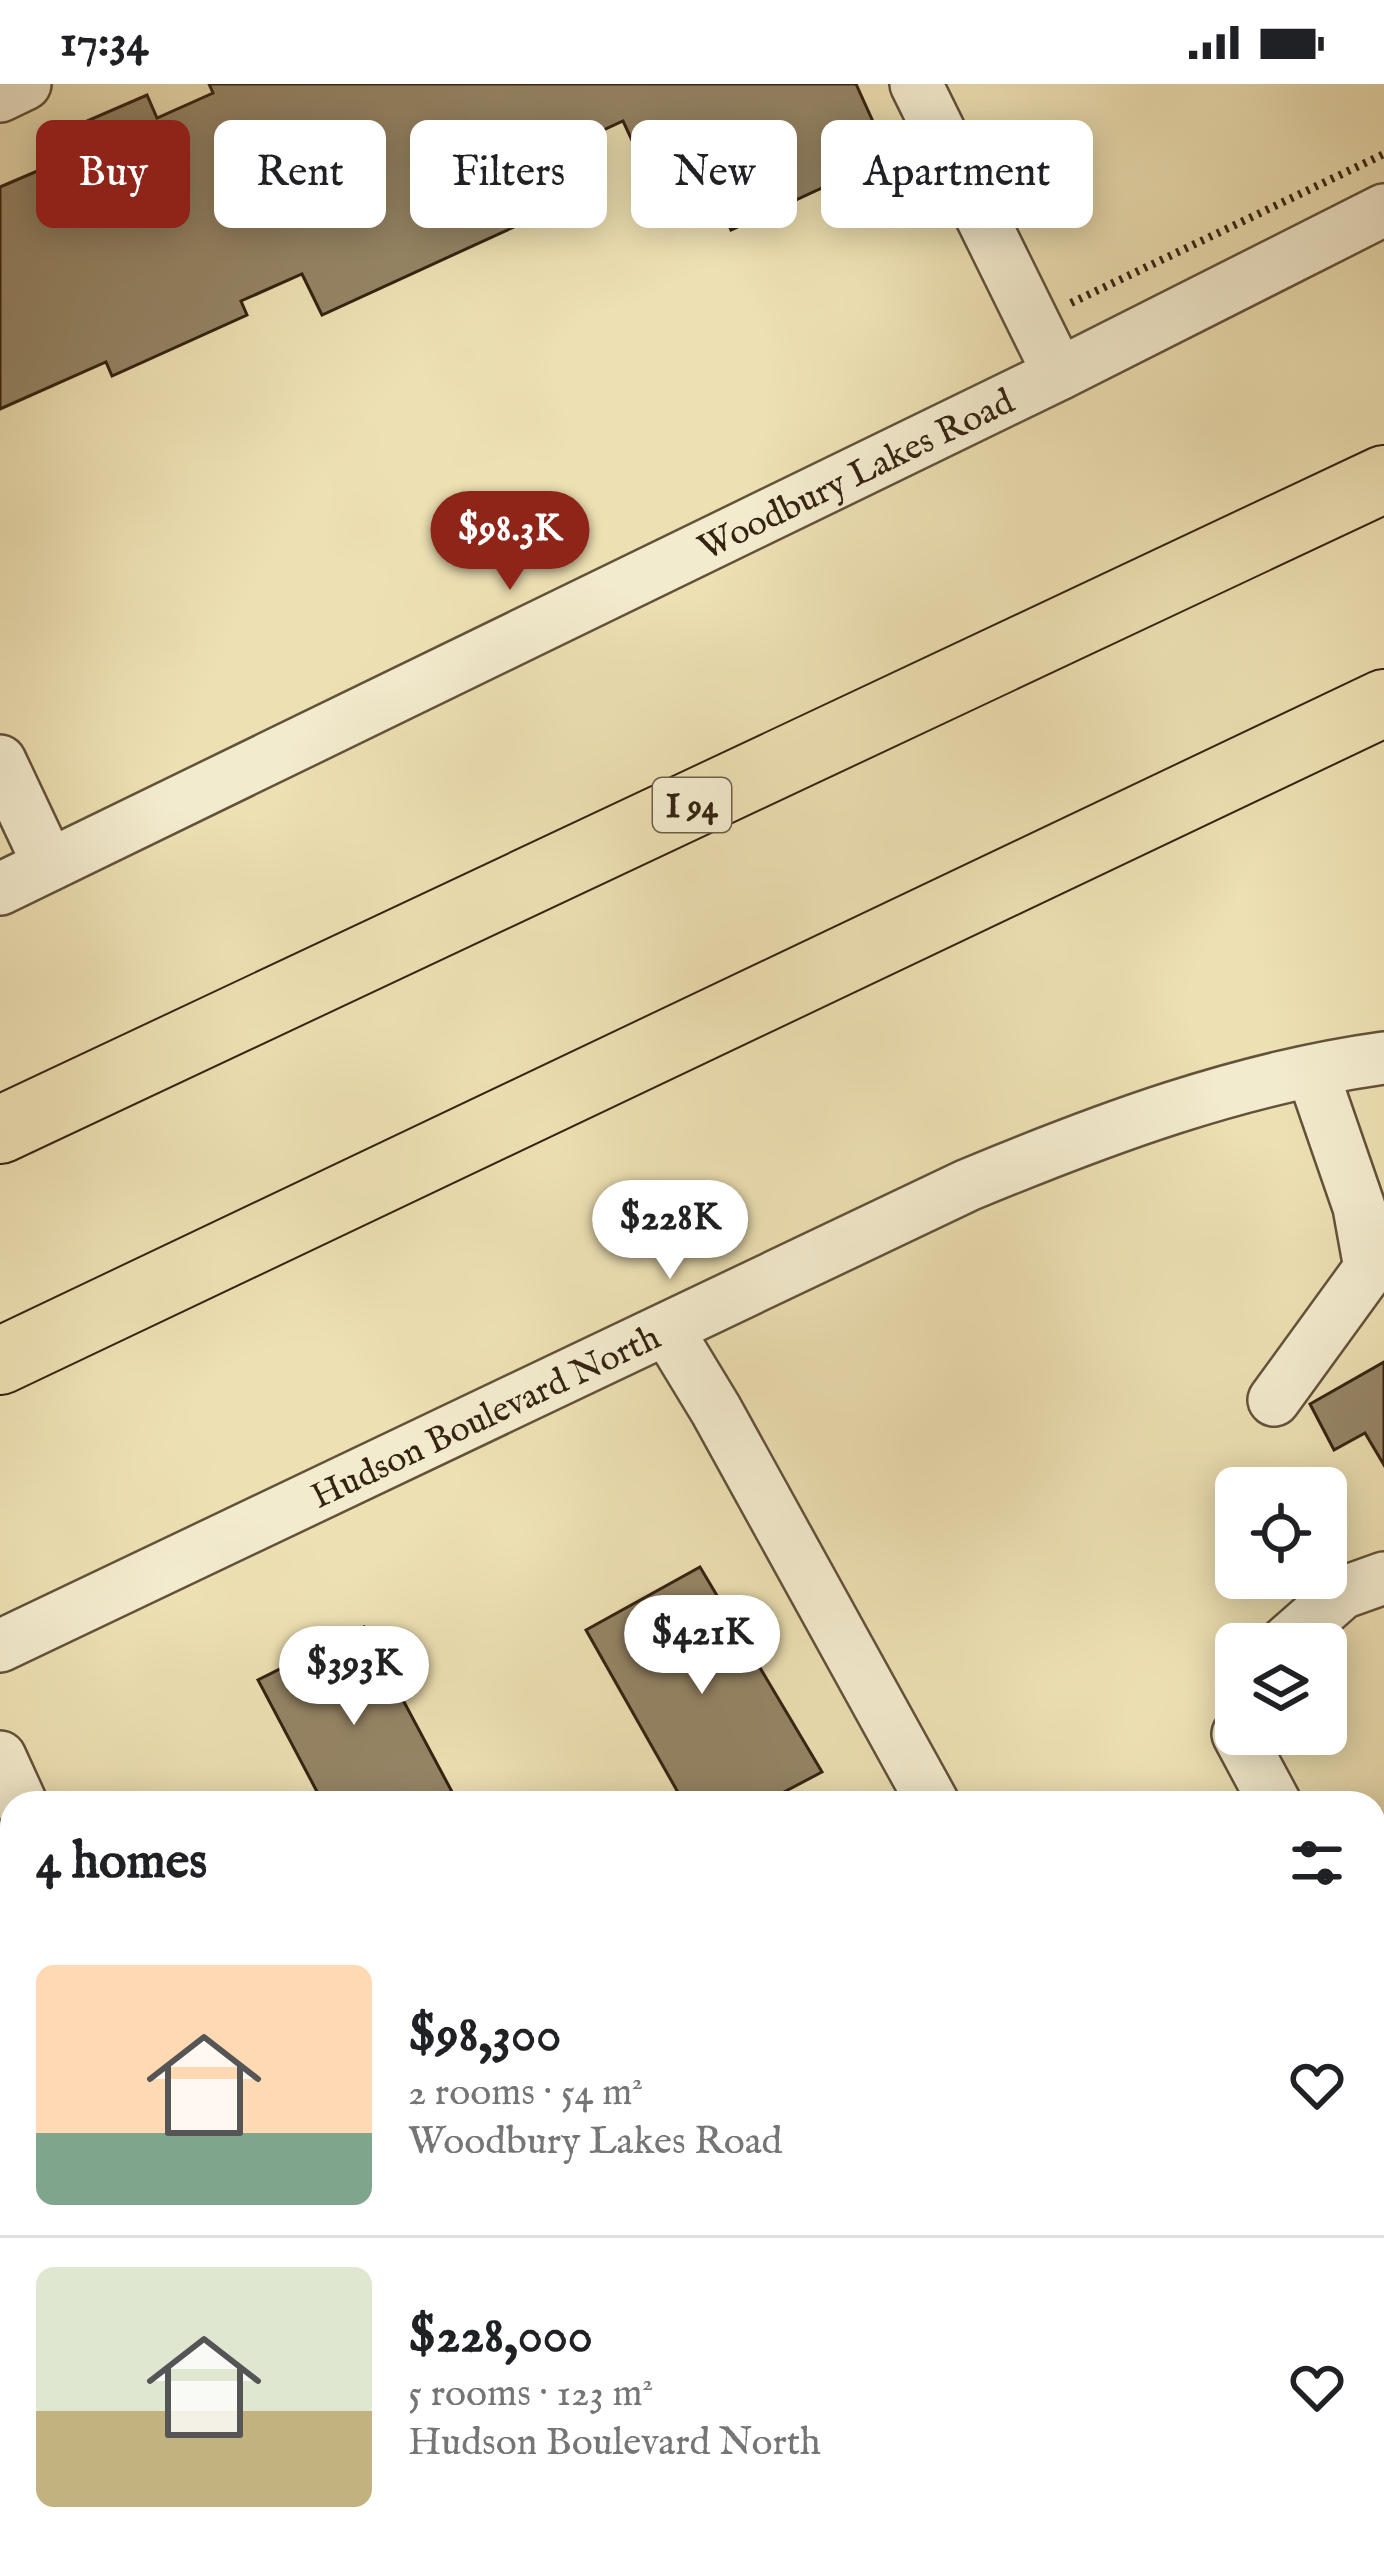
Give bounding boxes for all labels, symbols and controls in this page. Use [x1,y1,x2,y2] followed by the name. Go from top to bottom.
[60,14,149,71] text: 17:34
[36,120,190,228] chip: Buy
[214,120,386,228] chip: Rent
[410,120,607,228] chip: Filters
[631,120,797,228] chip: New
[821,120,1093,228] chip: Apartment
[691,379,1023,572] street label: Woodbury Lakes Road
[412,491,608,593] pin: $98.3K
[457,505,563,554] text: $98.3K
[653,778,731,832] road number: I 94
[586,1180,754,1282] pin: $228K
[619,1194,721,1243] text: $228K
[304,1315,668,1521] street label: Hudson Boulevard North
[1215,1467,1347,1755] map controls
[1215,1467,1347,1599] button: locate
[618,1595,786,1697] pin: $421K
[651,1609,753,1658] text: $421K
[1215,1623,1347,1755] button: layers
[270,1626,438,1728] pin: $393K
[306,1640,402,1689] text: $393K
[1284,1830,1350,1896] icon: filters
[36,1831,207,1896] text: 4 homes
[408,2004,561,2069] text: $98,300
[132,2013,276,2157] icon: home
[1284,2052,1350,2118] icon: heart
[408,2069,643,2118] text: 2 rooms · 54 m²
[408,2118,782,2167] text: Woodbury Lakes Road
[408,2305,593,2370] text: $228,000
[132,2315,276,2459] icon: home
[1284,2354,1350,2420] icon: heart
[408,2370,653,2419] text: 5 rooms · 123 m²
[408,2419,821,2468] text: Hudson Boulevard North

